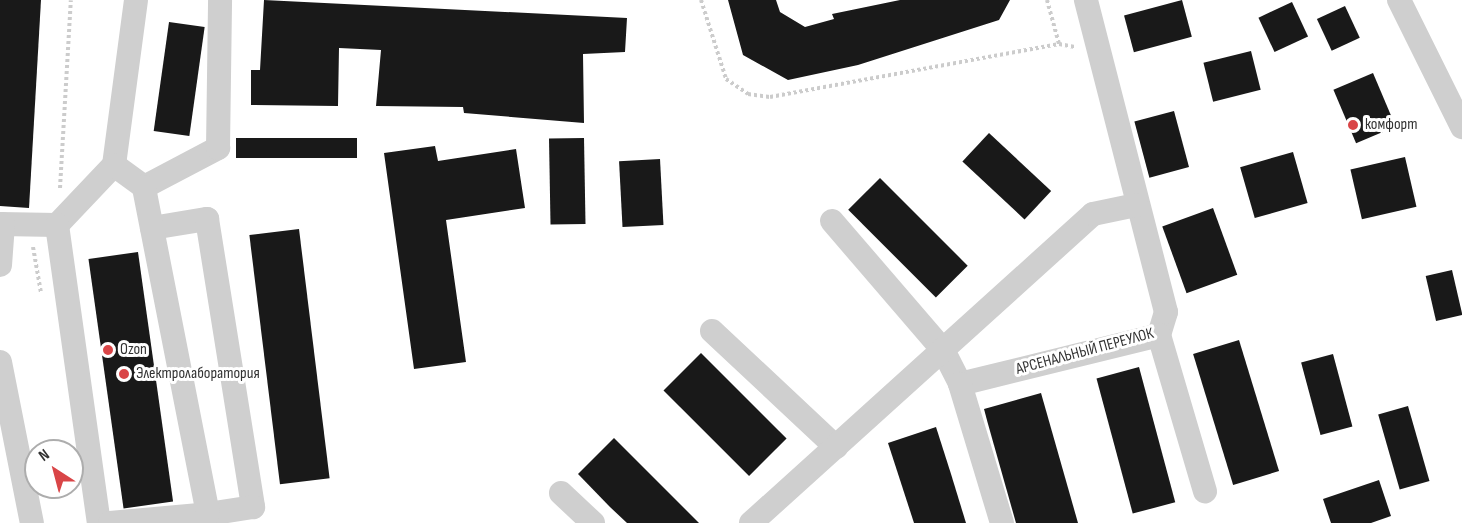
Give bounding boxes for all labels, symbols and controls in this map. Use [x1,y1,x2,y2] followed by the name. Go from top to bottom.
[1365,115,1417,135] place label: комфорт
[1346,118,1360,132] marker: комфорт
[1014,324,1156,380] street label: АРСЕНАЛЬНЫЙ ПЕРЕУЛОК
[120,340,147,360] place label: Ozon
[101,343,115,357] marker: Ozon
[136,364,260,384] place label: Электролаборатория
[117,367,131,381] marker: Электролаборатория
[24,439,84,499] north arrow
[35,445,53,466] text: N

